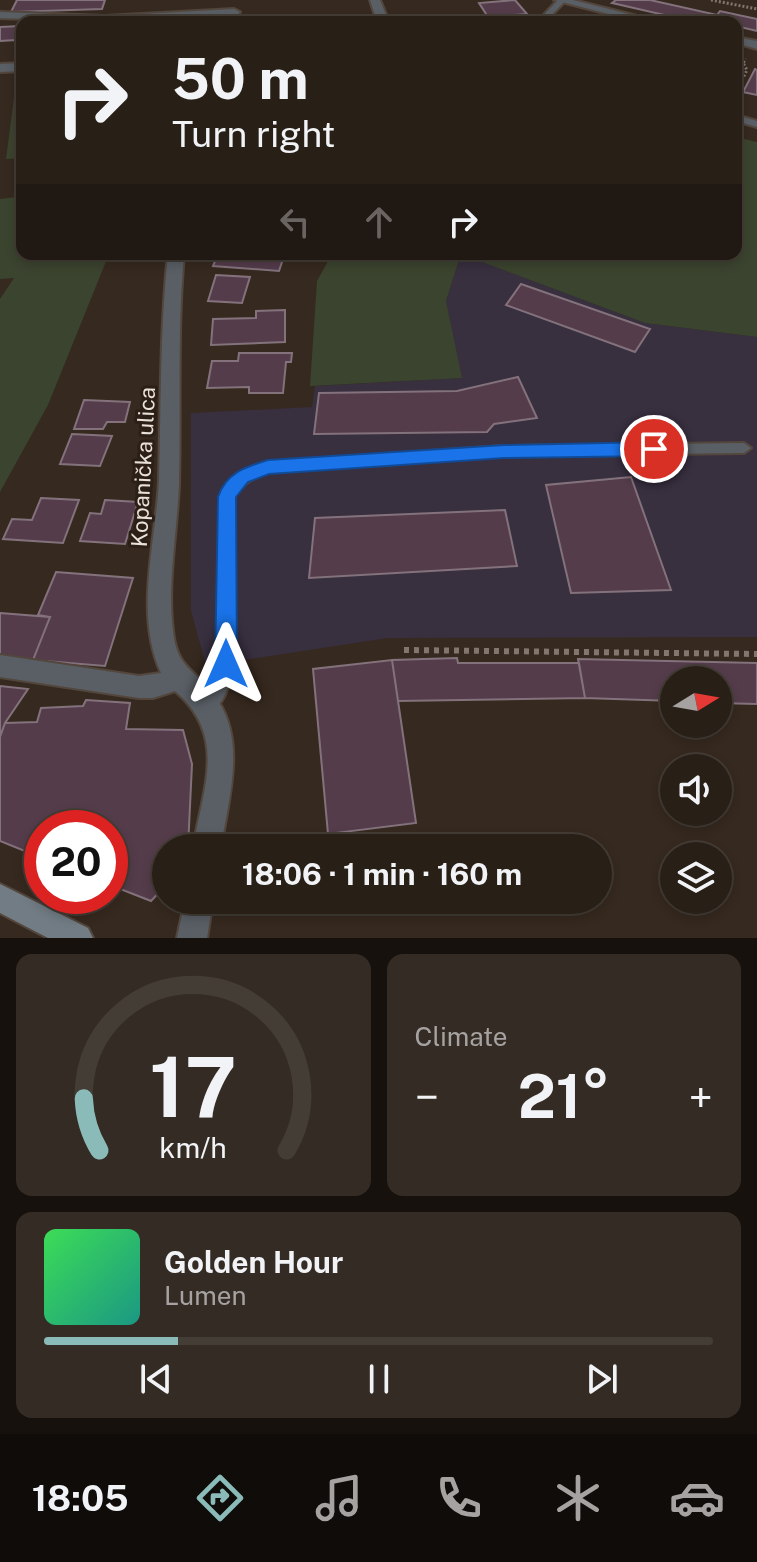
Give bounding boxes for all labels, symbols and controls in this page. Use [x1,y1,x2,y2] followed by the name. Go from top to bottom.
[172,46,309,112] text: 50 m
[40,48,144,152] icon: right
[172,113,335,155] text: Turn right
[273,200,317,244] icon: left
[357,200,401,244] icon: ahead
[441,200,485,244] icon: right
[126,386,160,548] street label: Kopanička ulica
[620,415,688,483] pin
[632,427,676,471] icon: arrive
[184,622,268,706] position arrow
[660,666,732,738] north arrow
[660,666,732,914] map controls
[660,754,732,826] button: sound
[24,810,128,914] speed limit sign: 20
[660,842,732,914] button: layers
[242,856,522,892] text: 18:06 · 1 min · 160 m
[415,1021,508,1052] text: Climate
[149,1038,237,1136] text: 17
[518,1061,610,1132] text: 21°
[415,1071,439,1123] text: −
[689,1071,713,1123] text: +
[160,1131,227,1164] text: km/h
[164,1244,343,1280] text: Golden Hour
[164,1280,247,1311] text: Lumen
[134,1357,178,1401] icon: previous
[357,1357,401,1401] icon: pause
[580,1357,624,1401] icon: next
[192,1470,248,1526] icon: directions
[311,1470,367,1526] icon: music
[431,1470,487,1526] icon: phone
[550,1470,606,1526] icon: climate
[669,1470,725,1526] icon: car
[32,1477,128,1519] text: 18:05

